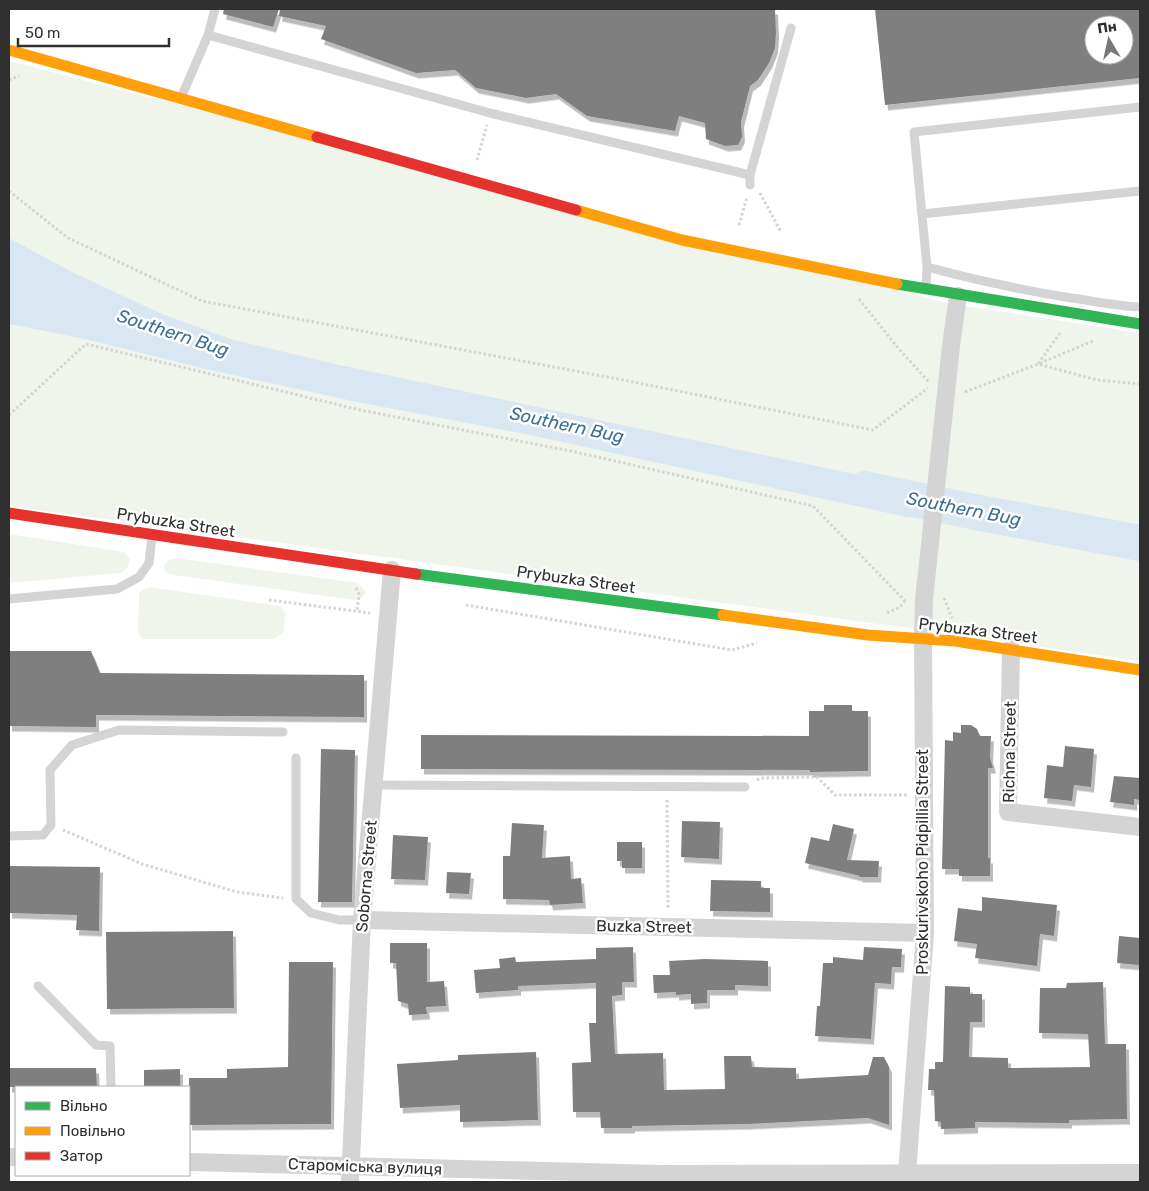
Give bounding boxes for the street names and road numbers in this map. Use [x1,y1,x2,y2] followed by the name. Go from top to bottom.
[115,504,236,541] street label: Prybuzka Street
[515,562,636,597] street label: Prybuzka Street
[917,614,1038,647] street label: Prybuzka Street
[999,701,1020,803] street label: Richna Street
[913,749,932,975] street label: Proskurivskoho Pidpillia Street
[352,819,381,933] street label: Soborna Street
[596,916,692,937] street label: Buzka Street
[288,1154,442,1179] street label: Староміська вулиця

